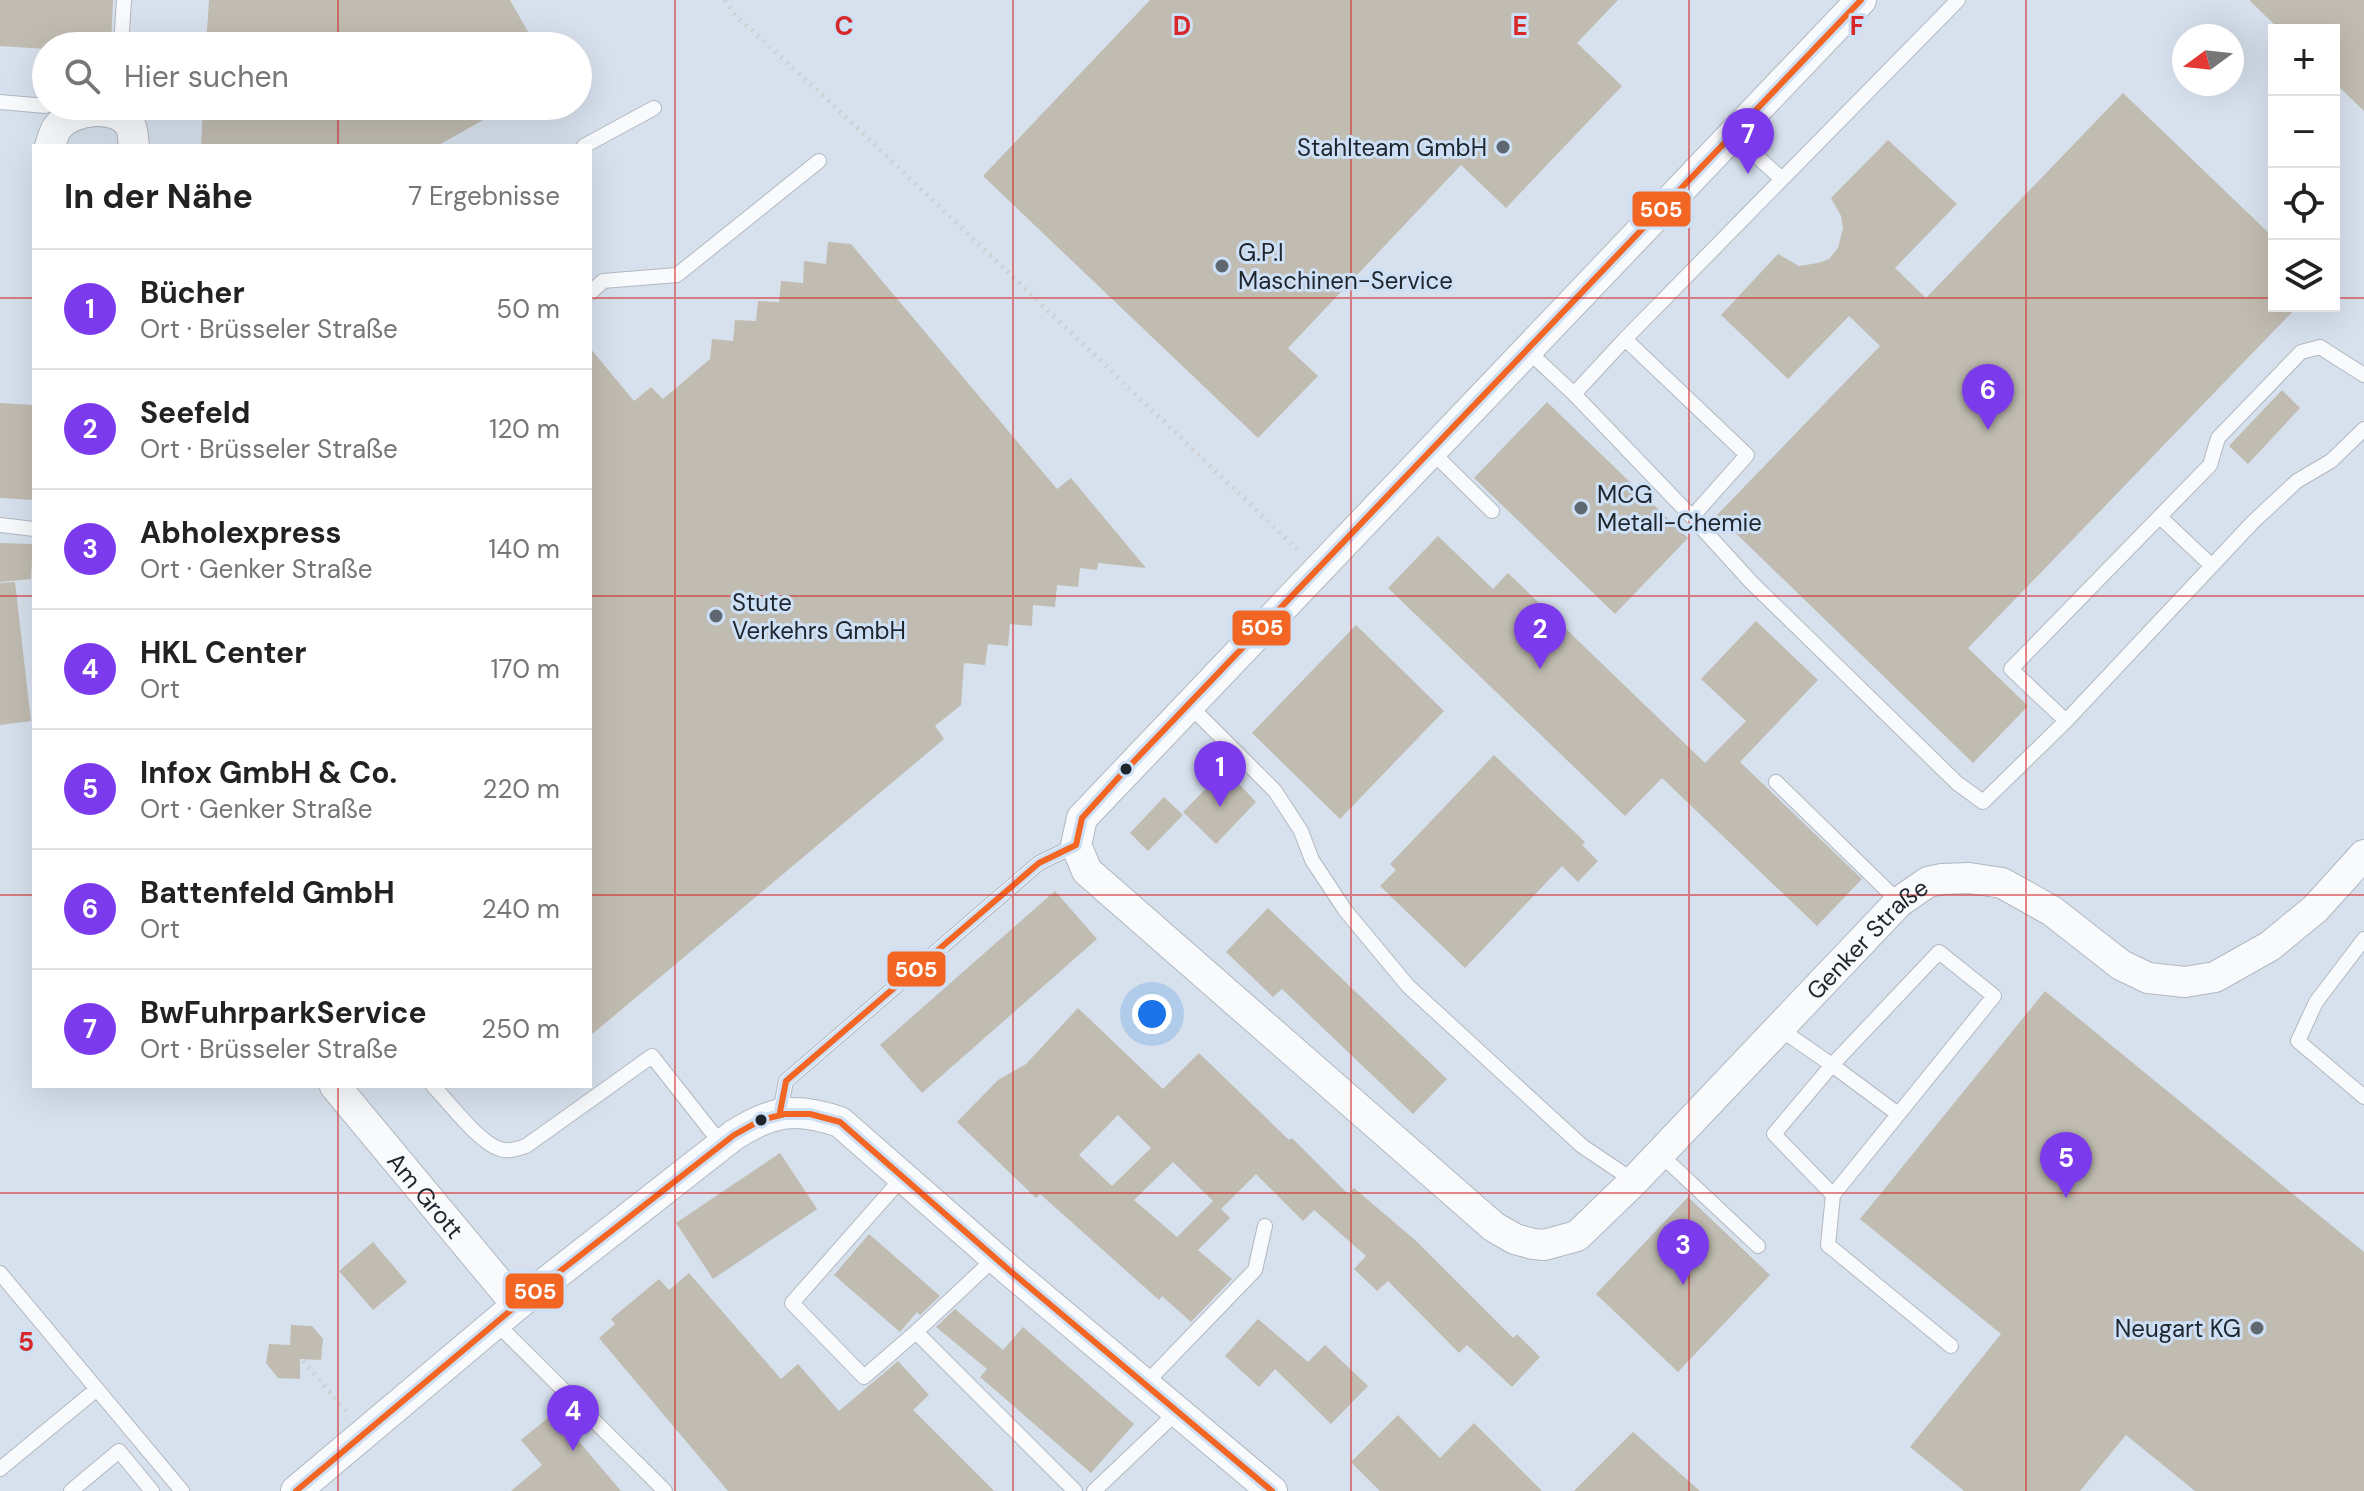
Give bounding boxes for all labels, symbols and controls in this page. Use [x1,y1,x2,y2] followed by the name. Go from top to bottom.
[834,9,854,43] text: C
[1173,9,1191,43] text: D
[1512,9,1528,43] text: E
[1850,9,1864,43] text: F
[2172,24,2244,96] north arrow
[2268,24,2340,312] map controls
[2268,24,2340,96] button: +
[32,32,592,120] search box
[60,54,104,98] icon: search
[124,57,289,96] text: Hier suchen
[2268,96,2340,168] button: −
[1722,108,1774,174] pin: 7
[1297,132,1487,163] place label: Stahlteam GmbH
[1494,138,1512,156] marker: Stahlteam GmbH
[2268,168,2340,240] button: locate
[64,174,253,219] text: In der Nähe
[408,179,560,213] text: 7 Ergebnisse
[1631,190,1692,228] line badge: 505
[1640,195,1682,224] text: 505
[1238,237,1453,296] place label: G.P.I Maschinen-Service
[2268,240,2340,312] button: layers
[1213,257,1231,275] marker: G.P.I Maschinen-Service
[140,273,245,312] text: Bücher
[85,292,95,326] text: 1
[496,292,560,326] text: 50 m
[140,312,398,346] text: Ort · Brüsseler Straße
[1962,364,2014,430] pin: 6
[140,393,251,432] text: Seefeld
[82,412,98,446] text: 2
[489,412,560,446] text: 120 m
[140,432,398,466] text: Ort · Brüsseler Straße
[1597,479,1762,538] place label: MCG Metall-Chemie
[1572,499,1590,517] marker: MCG Metall-Chemie
[140,513,342,552] text: Abholexpress
[82,532,98,566] text: 3
[488,532,560,566] text: 140 m
[140,552,372,586] text: Ort · Genker Straße
[732,587,906,646] place label: Stute Verkehrs GmbH
[1514,603,1566,669] pin: 2
[707,607,725,625] marker: Stute Verkehrs GmbH
[1231,609,1292,647] line badge: 505
[1241,613,1283,642] text: 505
[140,633,306,672] text: HKL Center
[82,652,98,686] text: 4
[491,652,560,686] text: 170 m
[140,672,180,706] text: Ort
[1194,741,1246,807] pin: 1
[140,753,397,792] text: Infox GmbH & Co.
[1118,761,1134,777] unlabelled marker
[82,772,98,806] text: 5
[482,772,560,806] text: 220 m
[140,792,372,826] text: Ort · Genker Straße
[1799,871,1934,1006] street label: Genker Straße
[140,873,395,912] text: Battenfeld GmbH
[82,892,98,926] text: 6
[482,892,560,926] text: 240 m
[140,912,180,946] text: Ort
[886,950,947,988] line badge: 505
[895,955,937,984] text: 505
[140,993,426,1032] text: BwFuhrparkService
[1132,994,1172,1034] your location
[83,1012,97,1046] text: 7
[481,1012,560,1046] text: 250 m
[140,1032,398,1066] text: Ort · Brüsseler Straße
[753,1112,769,1128] unlabelled marker
[2040,1132,2092,1198] pin: 5
[381,1146,471,1245] street label: Am Grott
[1657,1219,1709,1285] pin: 3
[504,1272,565,1310] line badge: 505
[514,1277,556,1306] text: 505
[2115,1313,2241,1344] place label: Neugart KG
[2248,1319,2266,1337] marker: Neugart KG
[18,1325,34,1359] text: 5
[547,1385,599,1451] pin: 4

